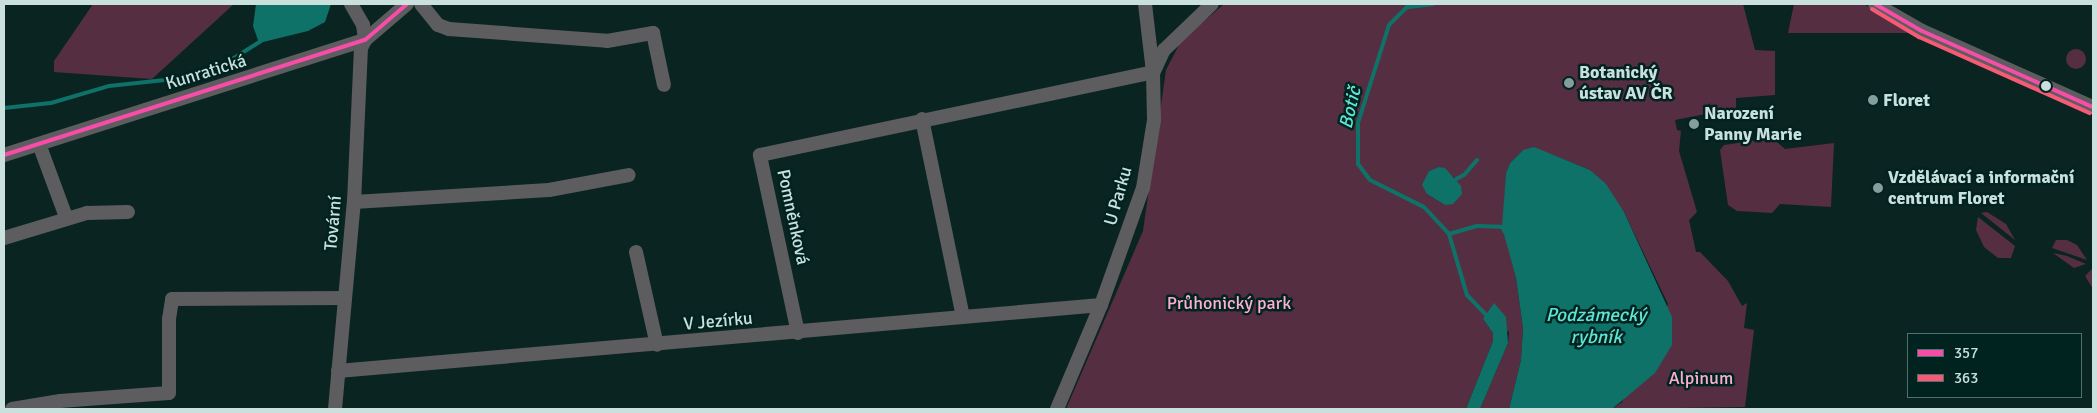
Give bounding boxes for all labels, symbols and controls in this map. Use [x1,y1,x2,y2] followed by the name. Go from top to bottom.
[163,49,249,95] street label: Kunratická
[1579,62,1673,104] place label: Botanický ústav AV ČR
[1563,77,1575,89] marker: Botanický ústav AV ČR
[2041,81,2051,91] unlabelled marker
[1335,85,1367,131] water label: Botič
[1883,89,1930,111] place label: Floret
[1867,94,1879,106] marker: Floret
[1704,103,1802,146] place label: Narození Panny Marie
[1688,118,1700,130] marker: Narození Panny Marie
[1099,164,1137,228] street label: U Parku
[772,167,814,267] street label: Pomněnková
[1888,167,2074,210] place label: Vzdělávací a informační centrum Floret
[1872,182,1884,194] marker: Vzdělávací a informační centrum Floret
[320,195,346,251] street label: Tovární
[1167,292,1291,314] park label: Průhonický park
[1546,305,1646,349] water label: Podzámecký rybník
[682,307,754,335] street label: V Jezírku
[1907,333,2082,398] legend
[1954,344,1978,362] text: 357
[1669,367,1733,389] park label: Alpinum
[1954,369,1978,387] text: 363

